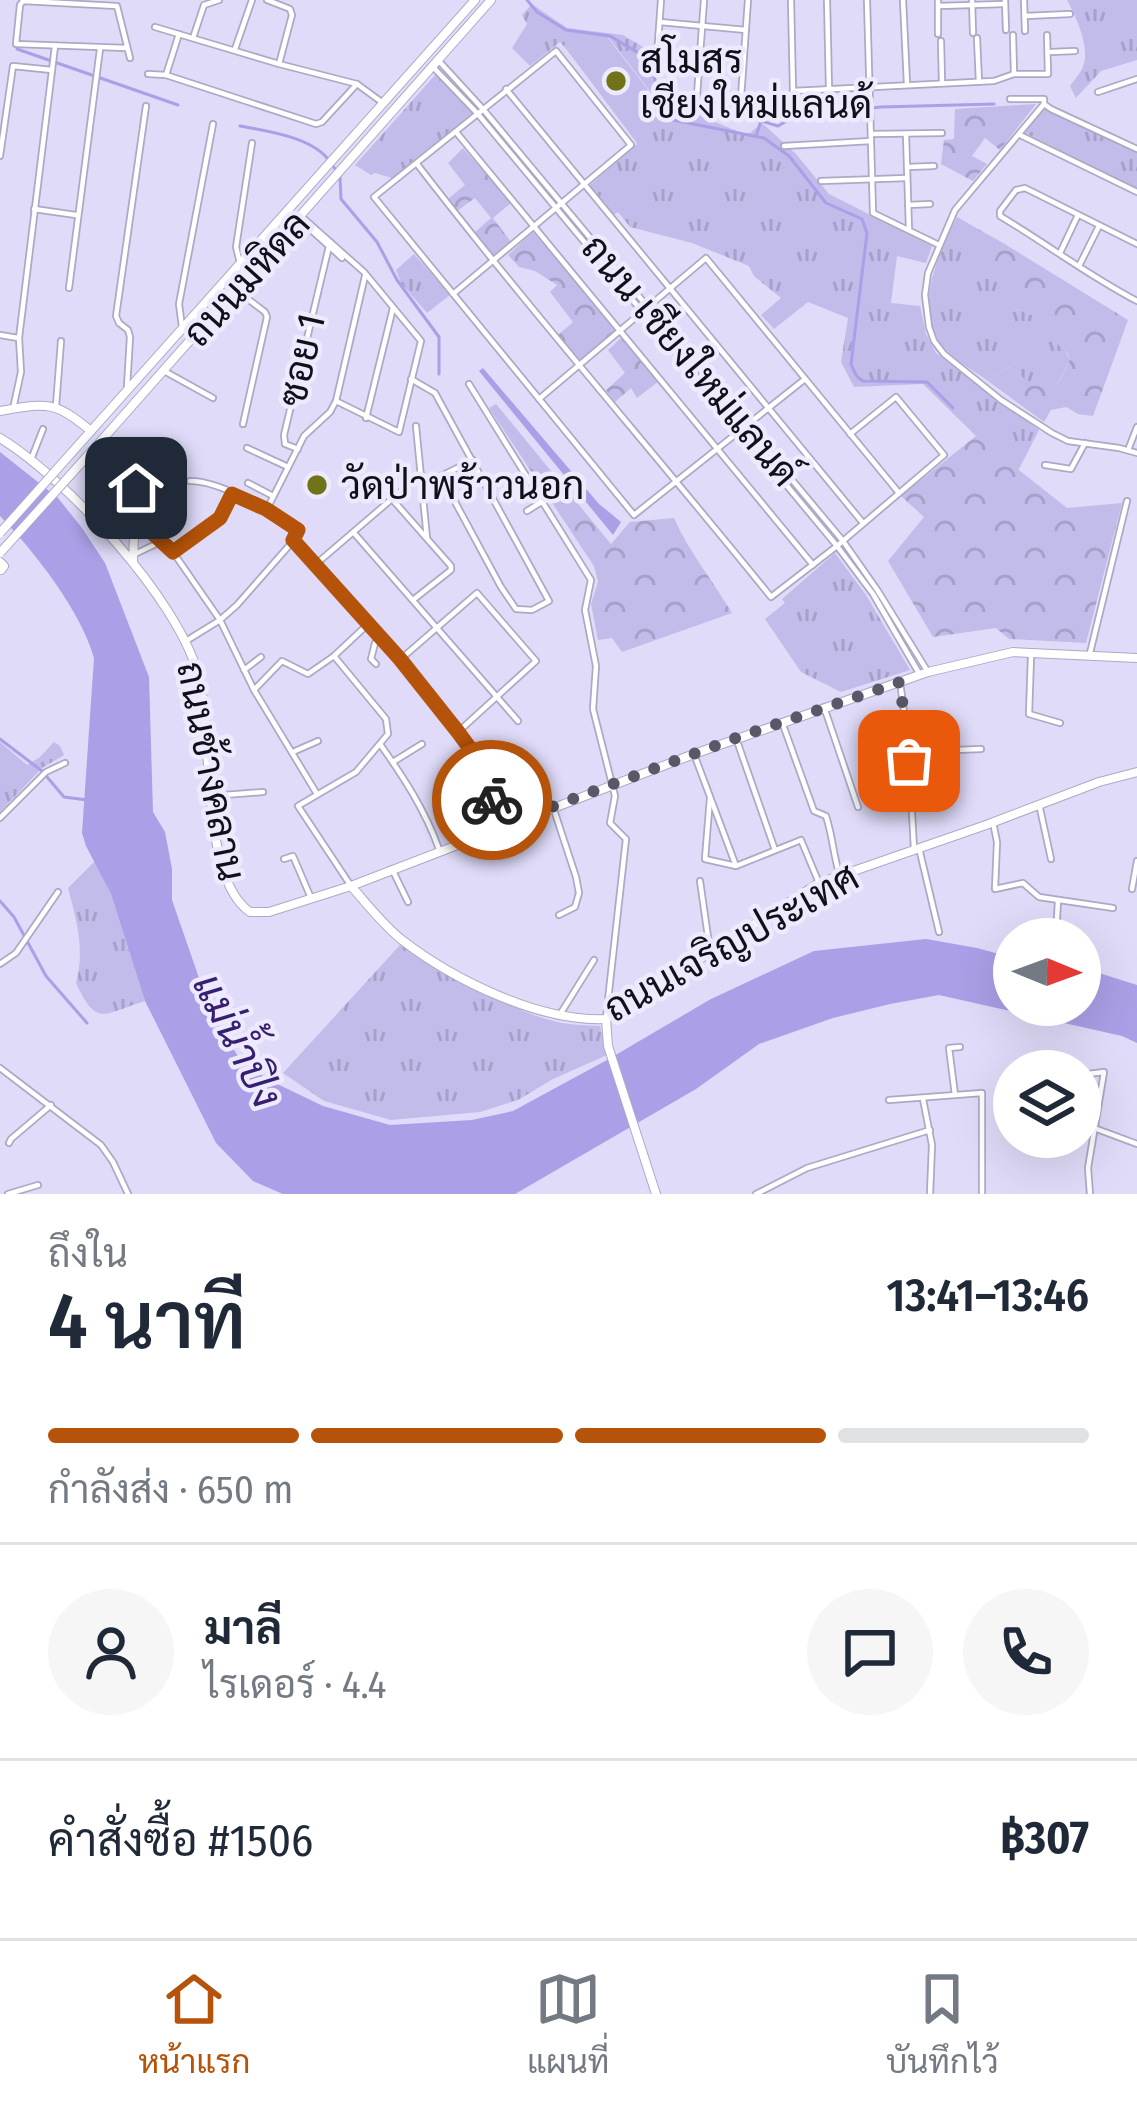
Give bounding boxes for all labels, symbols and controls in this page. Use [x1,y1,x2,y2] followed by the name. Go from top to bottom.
[640,34,874,128] place label: สโมสร เชียงใหม่แลนด้
[603,68,629,94] marker: สโมสร เชียงใหม่แลนด้
[174,201,320,356] street label: ถนนมหิดล
[572,224,811,496] street label: ถนน เชียงใหม่แลนด์
[269,309,335,411] street label: ซอย 1
[85,437,187,539] pin
[103,455,169,521] icon: home
[341,462,585,509] place label: วัดป่าพร้าวนอก
[304,472,330,498] marker: วัดป่าพร้าวนอก
[167,657,256,885] street label: ถนนช้างคลาน
[858,710,960,812] pin
[876,728,942,794] icon: bag
[432,740,552,860] courier
[459,767,525,833] icon: bike
[596,854,867,1032] street label: ถนนเจริญประเทศ
[993,918,1101,1026] north arrow
[993,918,1101,1158] map controls
[182,960,303,1116] water label: แม่น้ำปิง
[993,1050,1101,1158] button: layers
[48,1231,128,1277] text: ถึงใน
[887,1269,1089,1323] text: 13:41–13:46
[48,1275,246,1369] text: 4 นาที
[48,1467,293,1513] text: กำลังส่ง · 650 m
[48,1589,174,1715] button: person
[807,1589,933,1715] button: chat
[963,1589,1089,1715] button: phone
[204,1602,282,1656] text: มาลี
[204,1662,386,1708] text: ไรเดอร์ · 4.4
[1000,1811,1089,1865] text: ฿307
[48,1814,313,1868] text: คำสั่งซื้อ #1506
[138,1966,250,2082] tab: หน้าแรก
[527,1966,609,2082] tab: แผนที่
[886,1966,999,2082] tab: บันทึกไว้

